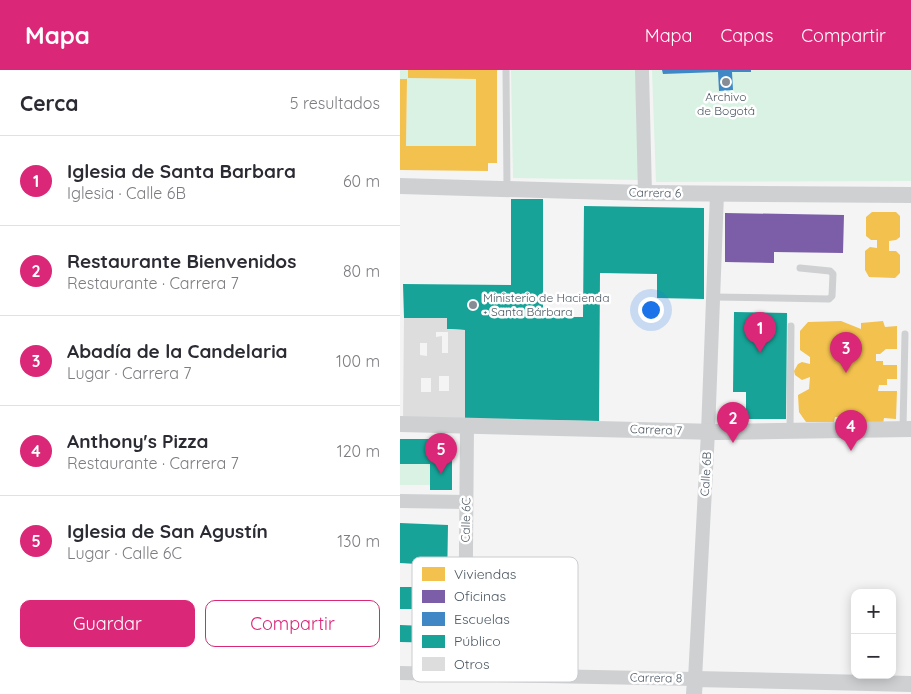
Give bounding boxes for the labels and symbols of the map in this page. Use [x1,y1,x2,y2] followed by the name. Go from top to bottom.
[720,76,732,88] marker: Archivo de Bogotá
[697,89,755,118] place label: Archivo de Bogotá
[629,185,682,200] street label: Carrera 6
[483,290,609,319] place label: Ministerio de Hacienda - Santa Bárbara
[638,297,664,323] your location
[467,299,479,311] marker: Ministerio de Hacienda - Santa Bárbara
[744,312,776,353] pin: 1
[830,332,862,373] pin: 3
[717,402,749,443] pin: 2
[835,410,867,451] pin: 4
[630,421,682,438] street label: Carrera 7
[425,433,457,474] pin: 5
[697,451,714,497] street label: Calle 6B
[458,497,473,543] street label: Calle 6C
[412,557,578,682] legend
[454,565,516,583] text: Viviendas
[454,587,506,605] text: Oficinas
[454,610,510,628] text: Escuelas
[454,632,501,650] text: Público
[454,655,490,673] text: Otros
[630,670,682,685] street label: Carrera 8

